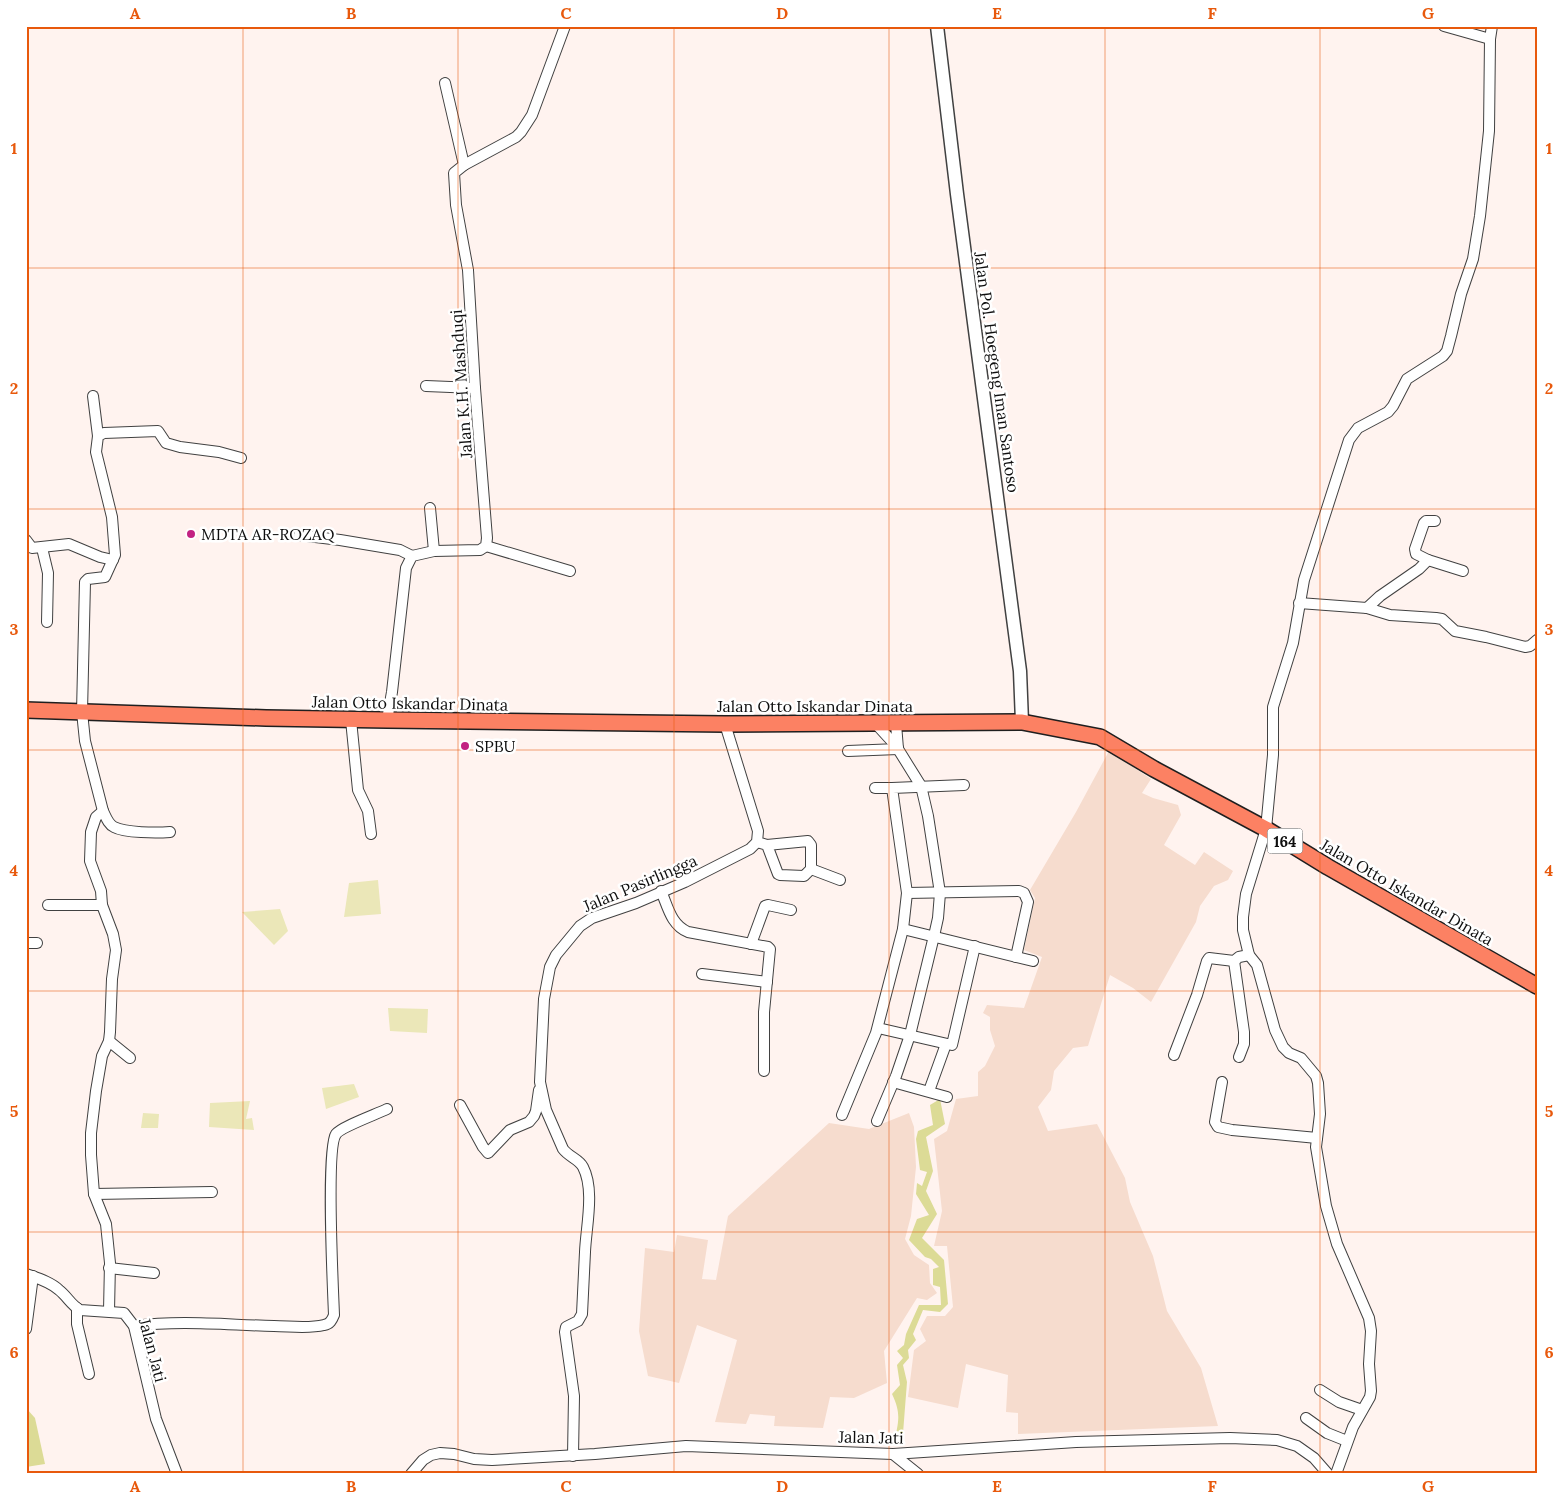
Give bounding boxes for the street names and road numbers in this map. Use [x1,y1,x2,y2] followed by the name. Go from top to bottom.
[970,249,1024,494] street label: Jalan Pol. Hoegeng Iman Santoso
[446,309,476,460] street label: Jalan K.H. Mashduqi
[311,691,508,715] street label: Jalan Otto Iskandar Dinata
[716,696,913,716] street label: Jalan Otto Iskandar Dinata
[1268,828,1302,854] road number: 164
[1316,834,1497,950] street label: Jalan Otto Iskandar Dinata
[579,850,700,916] street label: Jalan Pasirlingga
[135,1315,171,1384] street label: Jalan Jati
[837,1426,904,1448] street label: Jalan Jati

